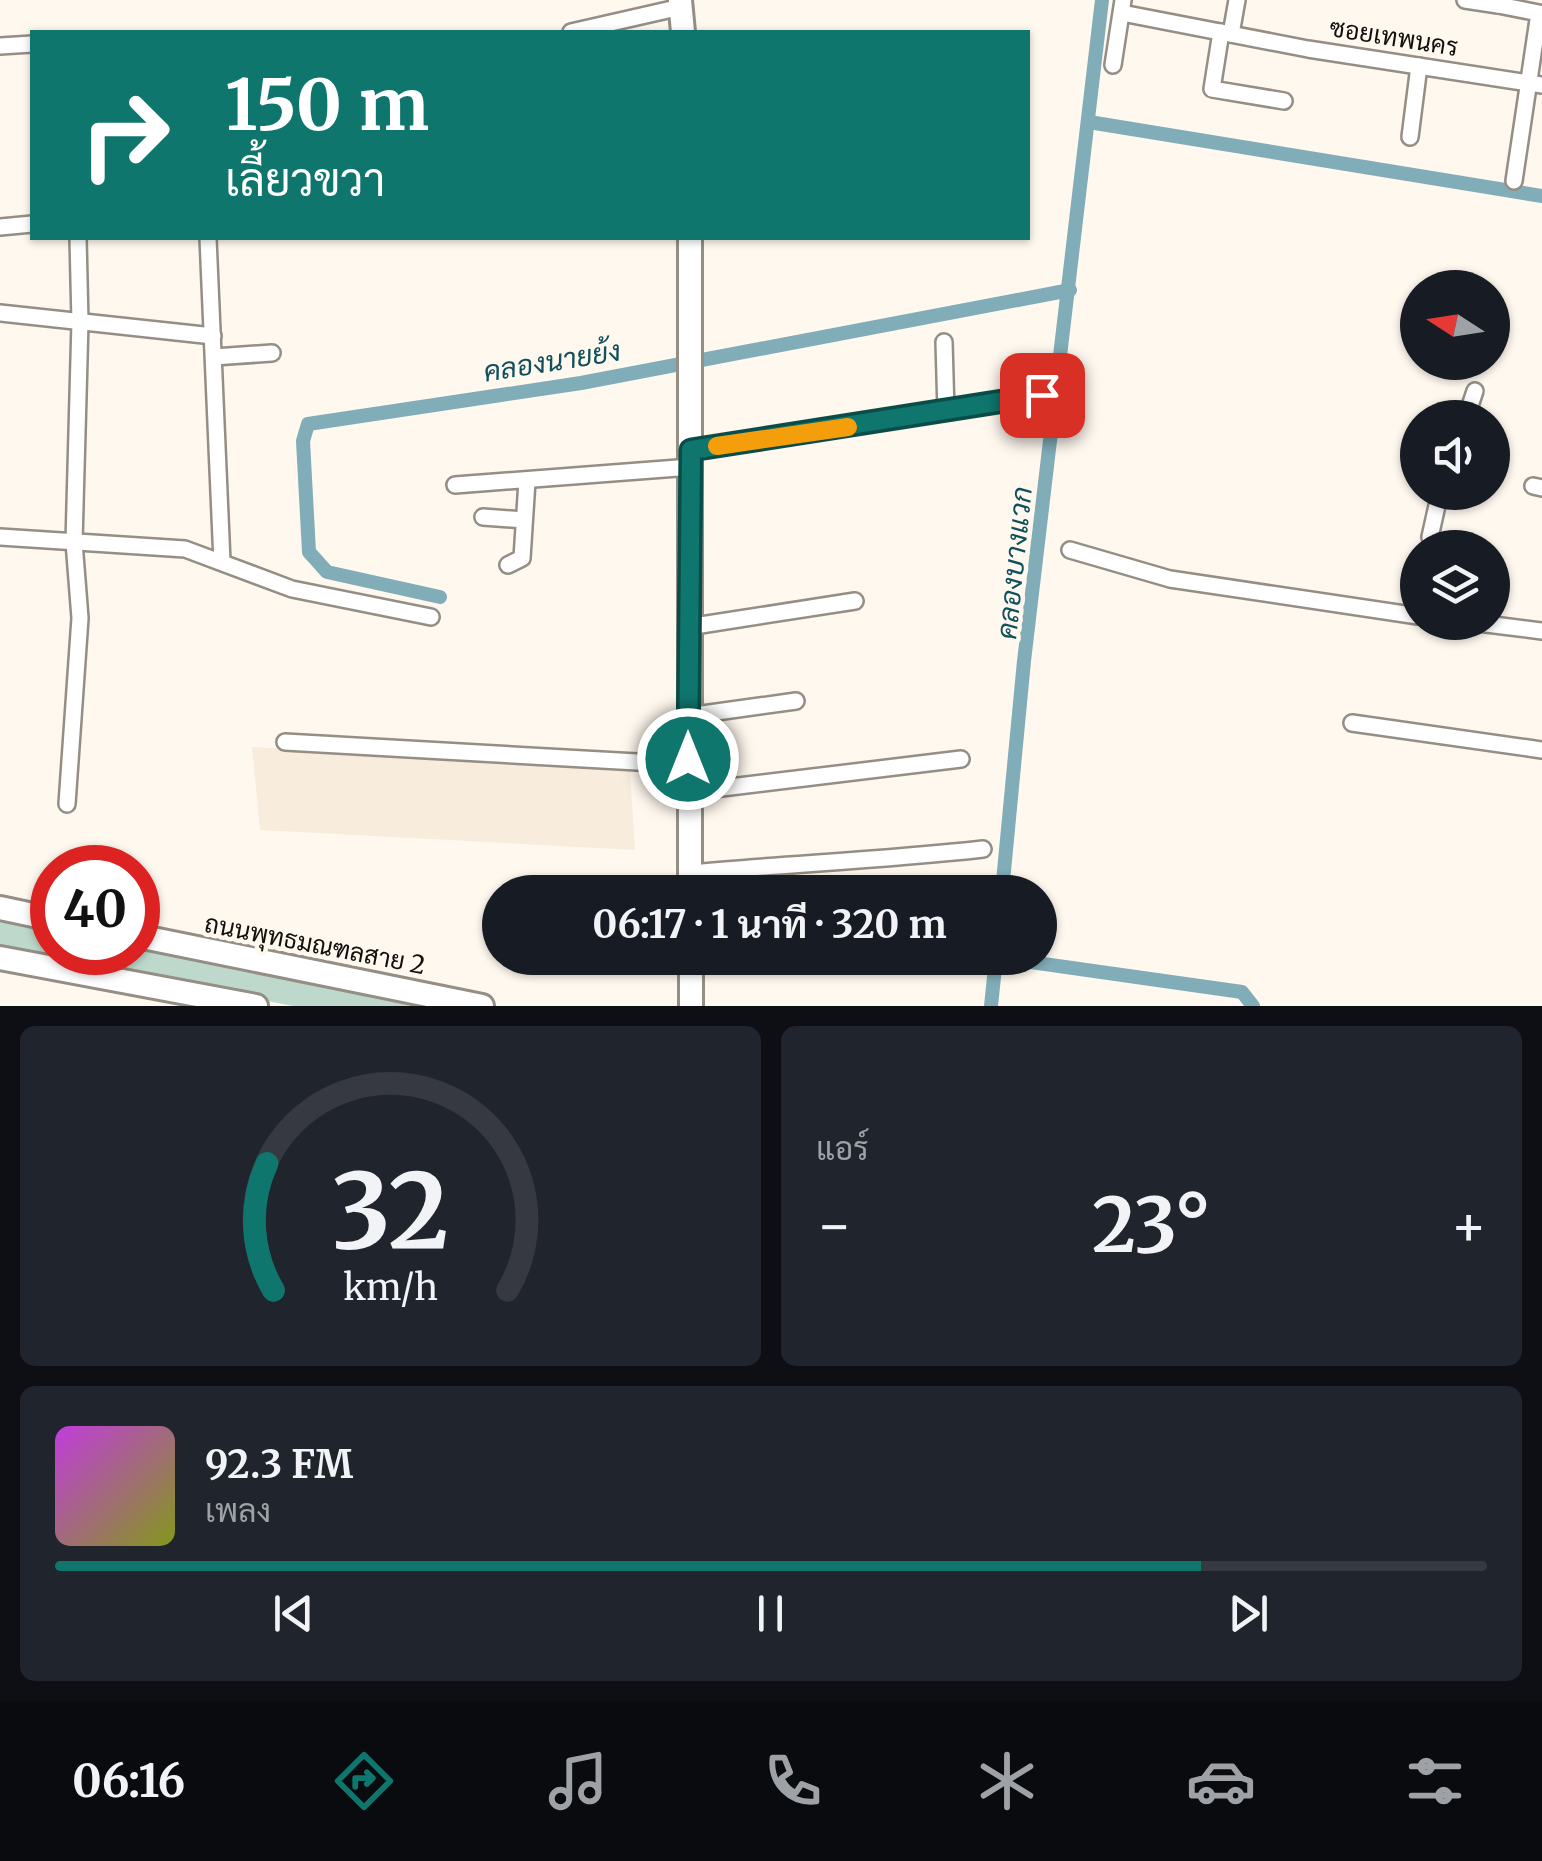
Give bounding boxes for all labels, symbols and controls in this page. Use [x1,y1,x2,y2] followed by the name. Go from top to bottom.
[1327,11,1461,63] street label: ซอยเทพนคร
[225,61,429,149] text: 150 m
[60,70,190,200] icon: right
[225,152,385,208] text: เลี้ยวขวา
[1400,270,1510,380] north arrow
[1400,270,1510,640] map controls
[481,331,623,390] water label: คลองนายย้ง
[1000,353,1085,438] pin
[1015,368,1070,423] icon: arrive
[1400,400,1510,510] button: sound
[988,485,1040,641] water label: คลองบางแวก
[1400,530,1510,640] button: layers
[636,707,740,811] position arrow
[30,845,160,975] speed limit sign: 40
[592,901,947,948] text: 06:17 · 1 นาที · 320 m
[201,907,428,983] street label: ถนนพุทธมณฑลสาย 2
[816,1129,869,1169] text: แอร์
[332,1146,449,1276] text: 32
[1092,1178,1211,1272] text: 23°
[816,1191,853,1260] text: −
[1450,1191,1487,1260] text: +
[343,1265,438,1310] text: km/h
[205,1441,353,1488] text: 92.3 FM
[205,1491,271,1531] text: เพลง
[266,1586,321,1641] icon: previous
[743,1586,798,1641] icon: pause
[1221,1586,1276,1641] icon: next
[329,1746,399,1816] icon: directions
[543,1746,613,1816] icon: music
[758,1746,828,1816] icon: phone
[972,1746,1042,1816] icon: climate
[1186,1746,1256,1816] icon: car
[1400,1746,1470,1816] icon: filters
[72,1753,185,1809] text: 06:16

